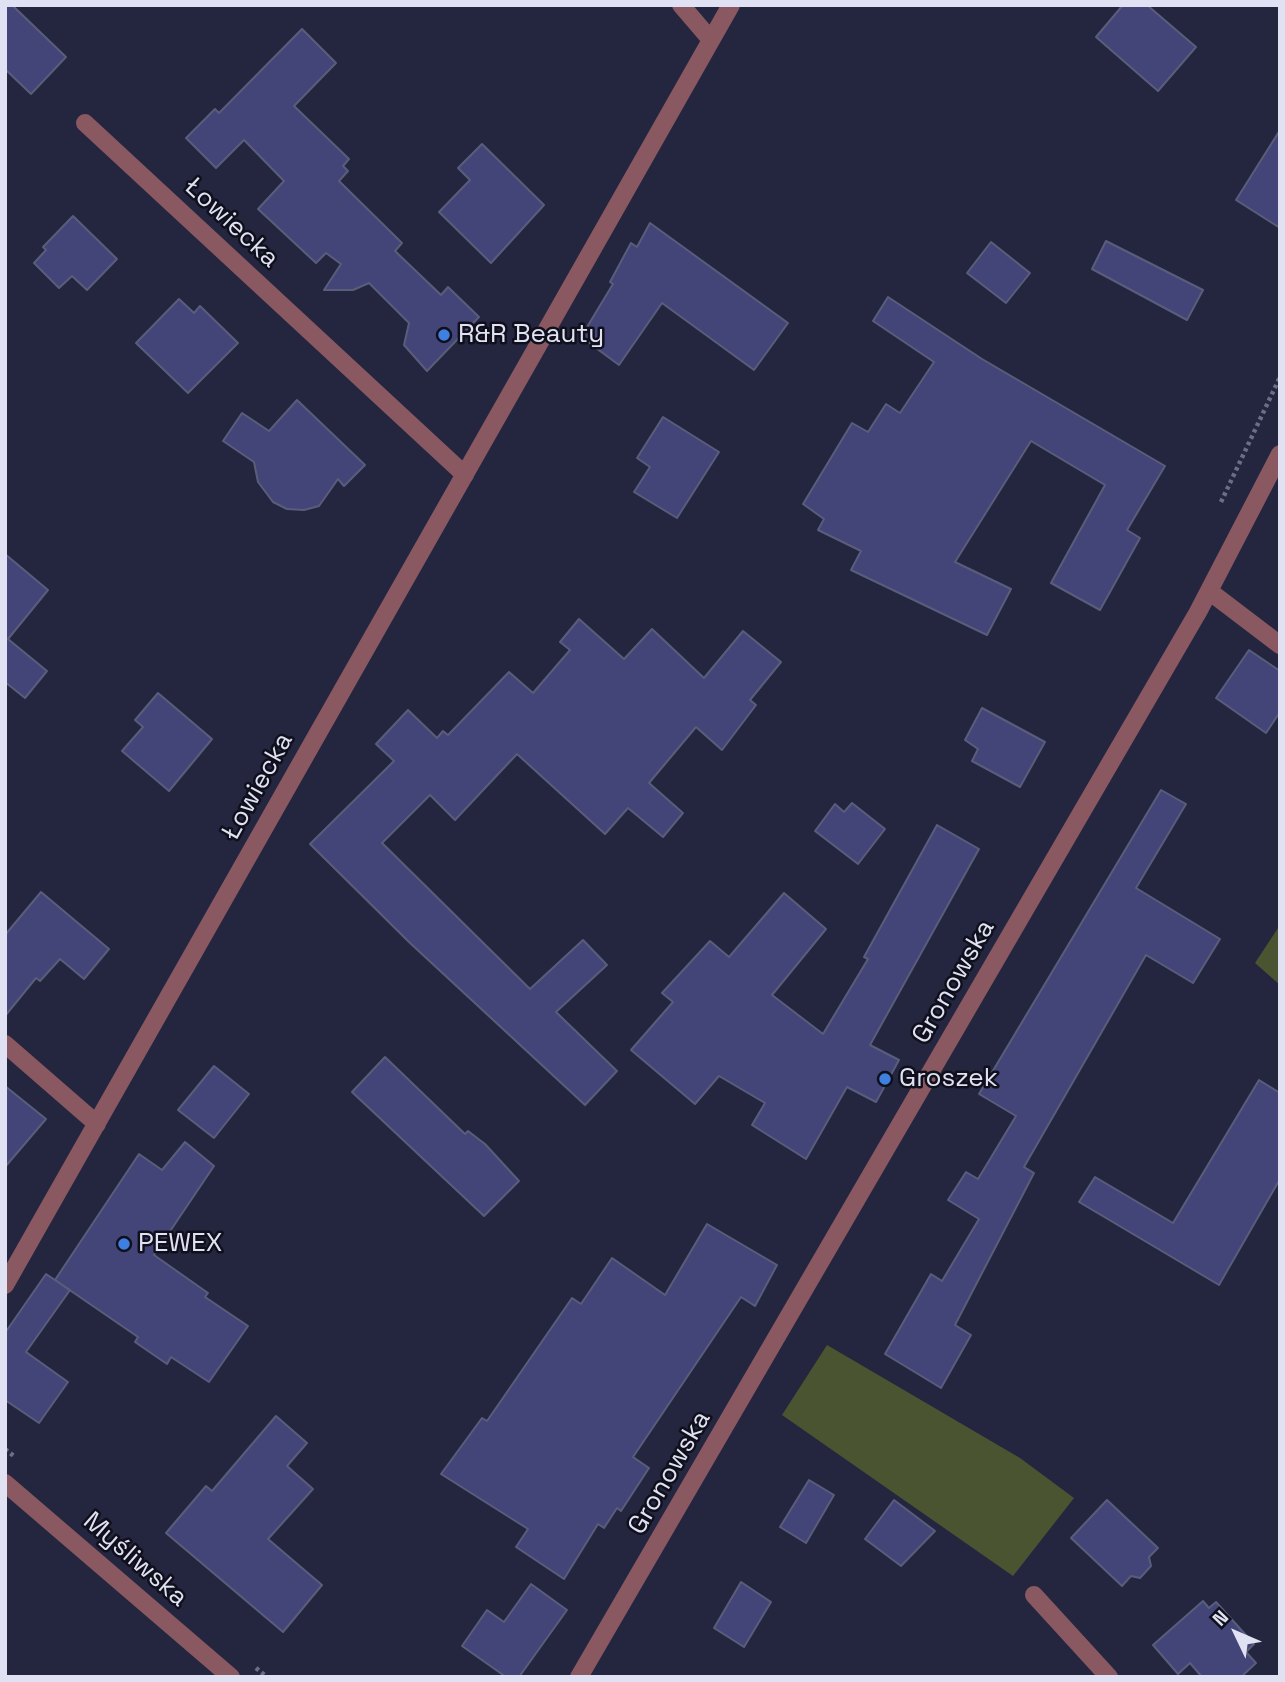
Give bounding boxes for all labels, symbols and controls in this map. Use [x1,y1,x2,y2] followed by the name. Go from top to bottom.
[177,171,285,275] street label: Łowiecka
[458,319,604,351] place label: R&R Beauty
[436,327,452,343] marker: R&R Beauty
[216,728,300,846] street label: Łowiecka
[906,915,1002,1049] street label: Gronowska
[899,1063,998,1095] place label: Groszek
[877,1071,893,1087] marker: Groszek
[138,1228,222,1260] place label: PEWEX
[116,1236,132,1252] marker: PEWEX
[622,1406,718,1540] street label: Gronowska
[77,1506,193,1614] street label: Myśliwska
[1201,1598,1271,1668] north arrow
[1207,1605,1234,1631] text: N

